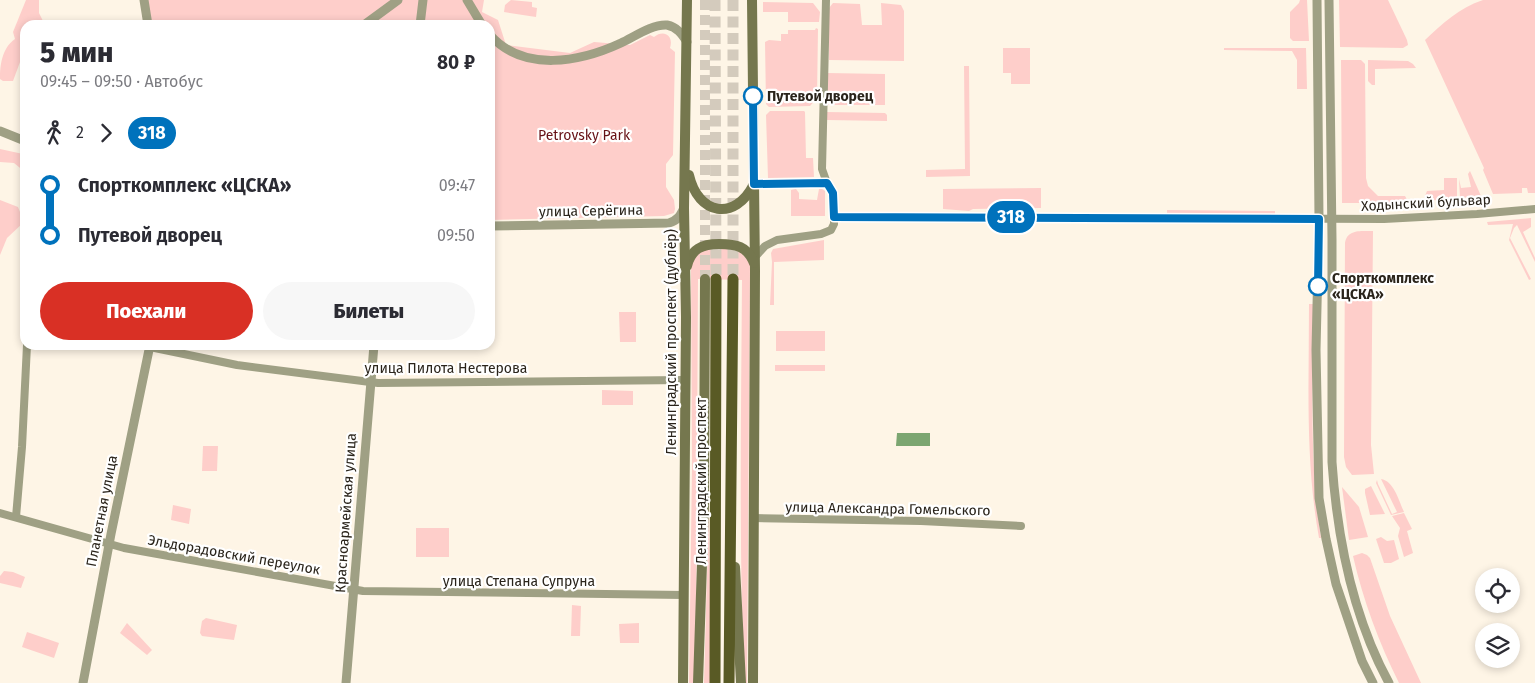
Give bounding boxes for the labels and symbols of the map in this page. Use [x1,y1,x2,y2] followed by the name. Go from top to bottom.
[743,86,763,106] marker: Путевой дворец
[767,88,874,105] place label: Путевой дворец
[538,127,631,144] park label: Petrovsky Park
[1361,191,1491,215] street label: Ходынский бульвар
[982,201,1040,233] line badge: 318
[539,202,643,220] street label: улица Серёгина
[663,229,680,455] street label: Ленинградский проспект (дублёр)
[1332,270,1434,303] place label: Спорткомплекс «ЦСКА»
[1308,276,1328,296] marker: Спорткомплекс «ЦСКА»
[365,360,527,377] street label: улица Пилота Нестерова
[693,397,710,564] street label: Ленинградский проспект
[332,432,360,594] street label: Красноармейская улица
[83,454,121,568] street label: Планетная улица
[785,499,991,519] street label: улица Александра Гомельского
[146,531,322,579] street label: Эльдорадовский переулок
[443,573,595,590] street label: улица Степана Супруна

